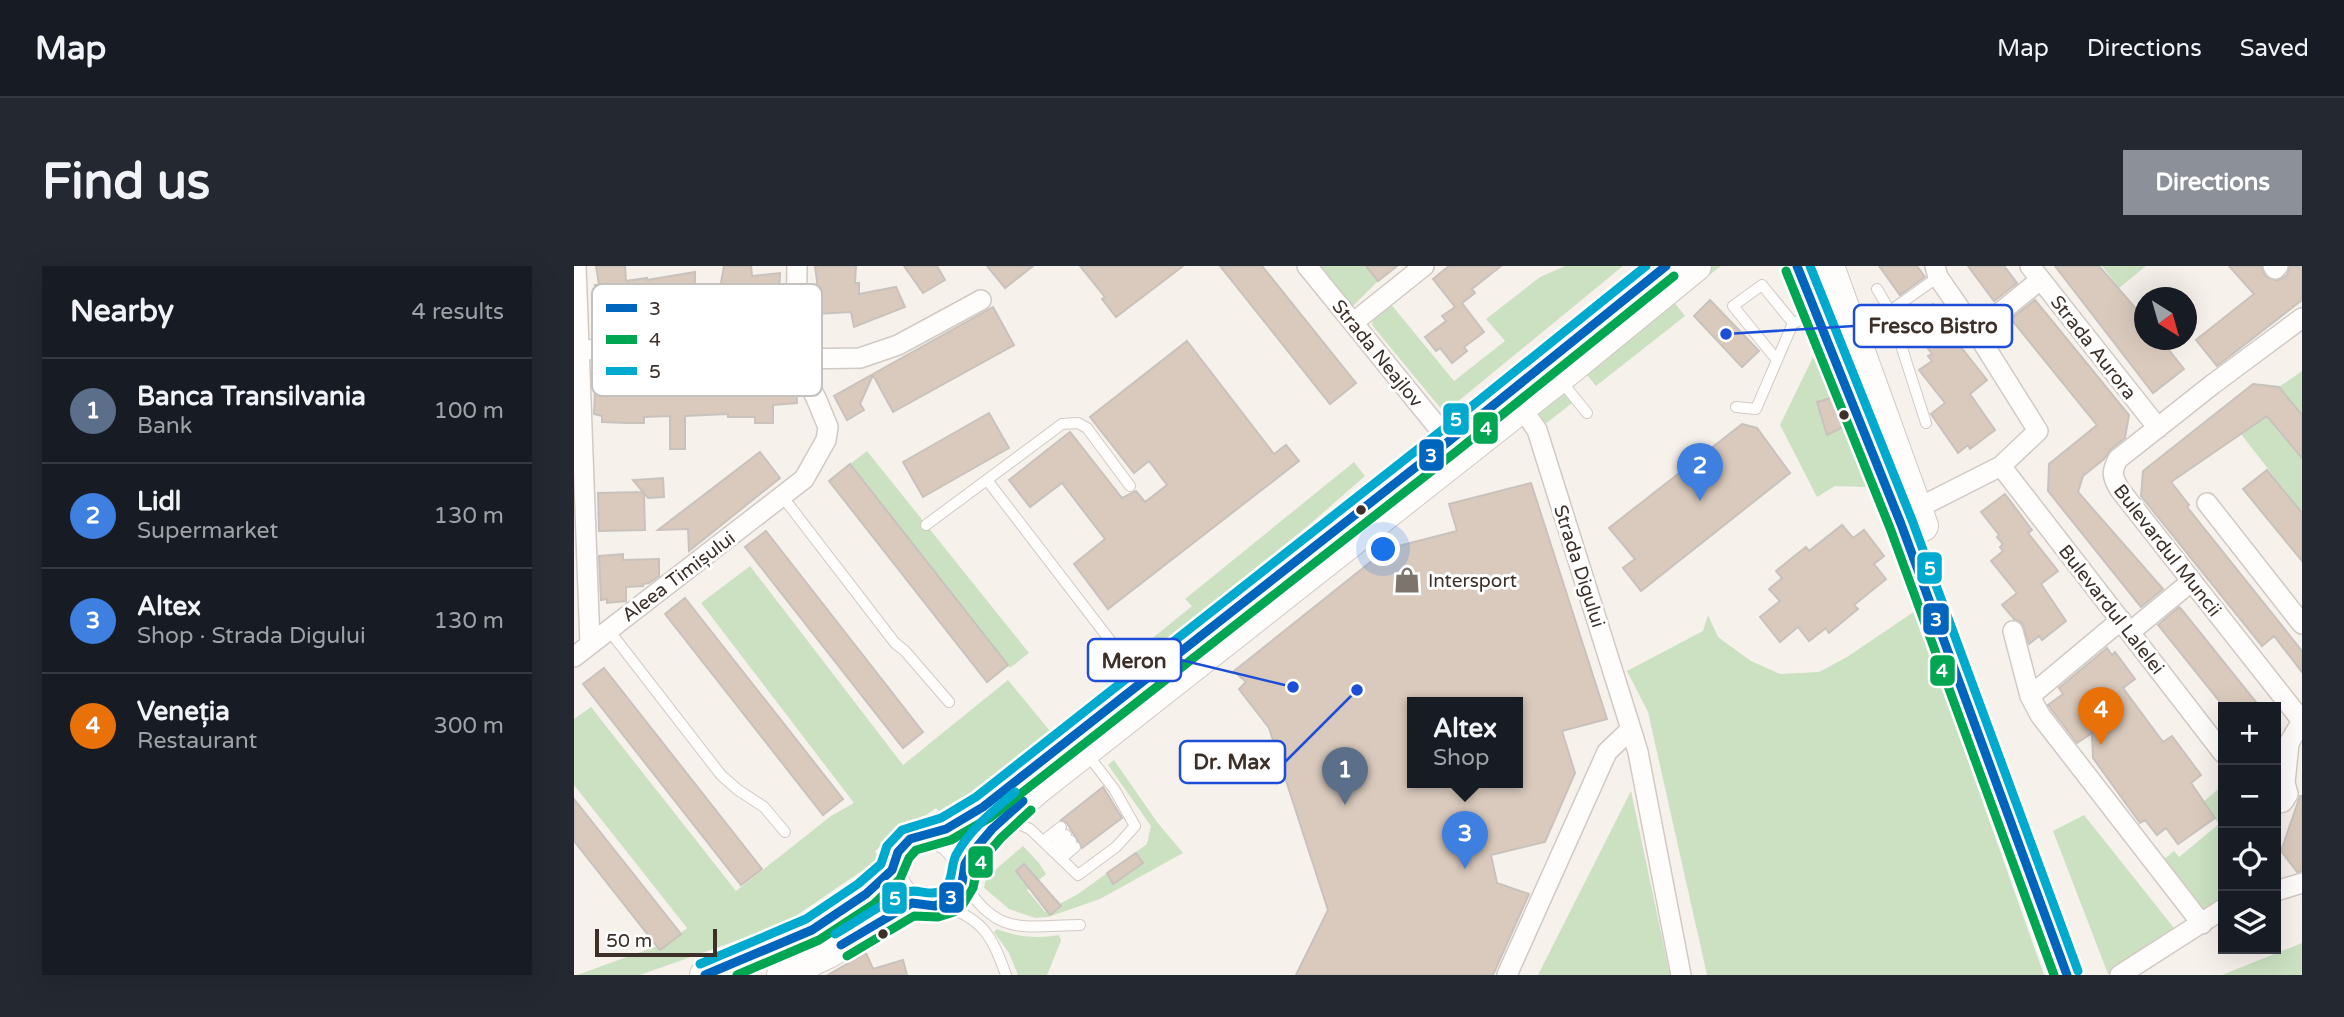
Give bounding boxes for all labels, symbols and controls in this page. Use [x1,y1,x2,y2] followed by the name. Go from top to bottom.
[35,29,106,68] text: Map
[1997,34,2049,63] text: Map
[2087,34,2202,63] text: Directions
[2240,34,2309,63] text: Saved
[2123,150,2302,215] button: Directions
[42,153,210,212] text: Find us
[592,284,822,396] legend
[2134,287,2197,350] north arrow
[2046,291,2141,404] street label: Strada Aurora
[70,293,174,330] text: Nearby
[1327,296,1427,412] street label: Strada Neajlov
[411,298,504,326] text: 4 results
[649,298,661,320] text: 3
[1854,305,2012,347] callout: Fresco Bistro
[1868,314,1998,339] text: Fresco Bistro
[649,329,661,351] text: 4
[649,361,661,383] text: 5
[137,381,366,412] text: Banca Transilvania
[86,397,100,425] text: 1
[434,397,504,425] text: 100 m
[1442,402,1470,436] line badge: 5
[1837,408,1851,422] unlabelled marker
[1450,409,1462,431] text: 5
[1472,411,1499,445] line badge: 4
[137,412,192,440] text: Bank
[1480,418,1492,440] text: 4
[1418,438,1445,472] line badge: 3
[1677,443,1723,501] pin: 2
[1425,445,1437,467] text: 3
[2109,480,2226,621] street label: Bulevardul Muncii
[137,486,181,517] text: Lidl
[86,502,100,530] text: 2
[434,502,504,530] text: 130 m
[1549,502,1609,630] street label: Strada Digului
[1354,503,1368,517] unlabelled marker
[137,517,278,545] text: Supermarket
[618,527,740,626] street label: Aleea Timișului
[1366,532,1400,566] your location
[2054,541,2169,679] street label: Bulevardul Lalelei
[1916,551,1943,585] line badge: 5
[1924,558,1936,580] text: 5
[1392,565,1422,595] shop icon: Intersport
[1428,570,1517,592] place label: Intersport
[137,591,201,622] text: Altex
[1922,602,1950,636] line badge: 3
[86,607,100,635] text: 3
[434,607,504,635] text: 130 m
[1930,609,1942,631] text: 3
[137,622,366,650] text: Shop · Strada Digului
[1088,639,1181,681] callout: Meron
[1101,649,1167,674] text: Meron
[1929,654,1956,687] line badge: 4
[1936,660,1948,682] text: 4
[2078,687,2124,745] pin: 4
[137,696,230,727] text: Veneția
[1407,697,1523,788] popup
[2218,702,2281,954] map controls
[2218,702,2281,765] button: +
[86,712,100,740] text: 4
[434,712,504,740] text: 300 m
[1433,713,1497,744] text: Altex
[137,727,257,755] text: Restaurant
[1180,741,1285,783] callout: Dr. Max
[1433,744,1489,772] text: Shop
[1322,747,1368,805] pin: 1
[1193,750,1271,775] text: Dr. Max
[2218,765,2281,828] button: −
[1442,811,1488,869] pin: 3
[2218,828,2281,891] button: locate
[967,845,994,879] line badge: 4
[975,852,987,874] text: 4
[881,881,908,915] line badge: 5
[938,881,965,914] line badge: 3
[945,887,957,909] text: 3
[889,888,901,910] text: 5
[2218,891,2281,954] button: layers
[595,926,718,958] scale bar
[876,927,890,941] unlabelled marker
[606,930,652,952] text: 50 m

